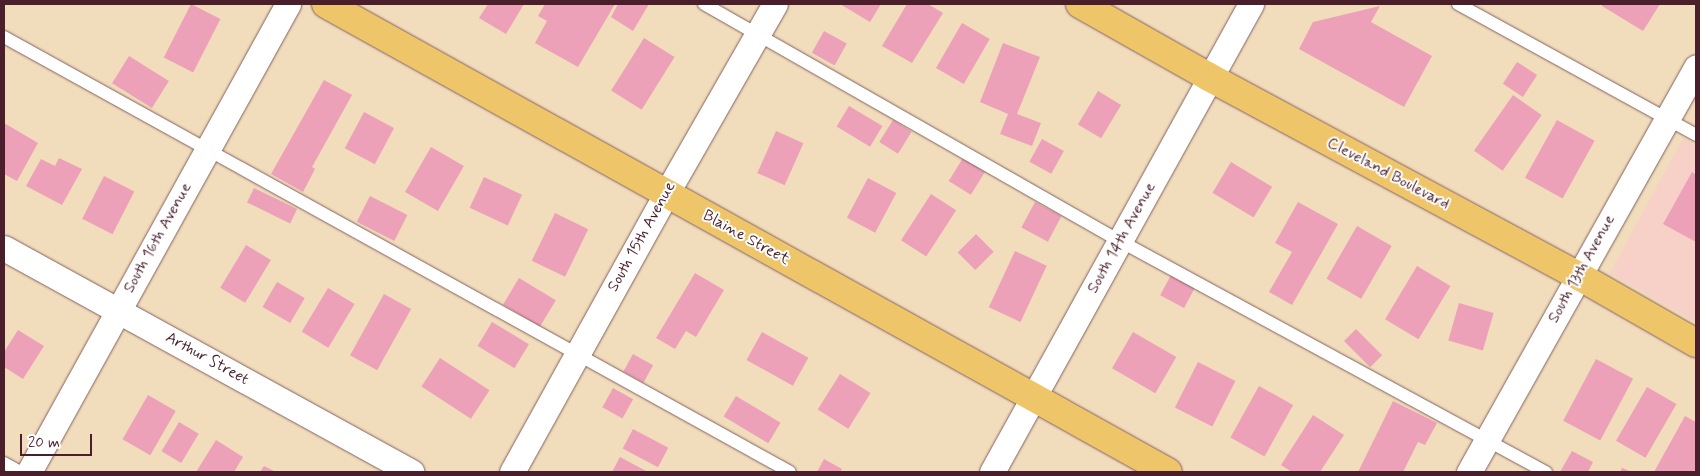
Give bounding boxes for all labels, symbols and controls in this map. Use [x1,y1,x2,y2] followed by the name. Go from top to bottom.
[1324,134,1452,214] street label: Cleveland Boulevard
[604,179,680,295] street label: South 15th Avenue
[1084,179,1160,297] street label: South 14th Avenue
[120,180,196,296] street label: South 16th Avenue
[699,206,793,270] street label: Blaine Street
[1544,211,1620,327] street label: South 13th Avenue
[161,328,253,390] street label: Arthur Street
[22,424,95,456] scale bar
[28,433,60,453] text: 20 m

